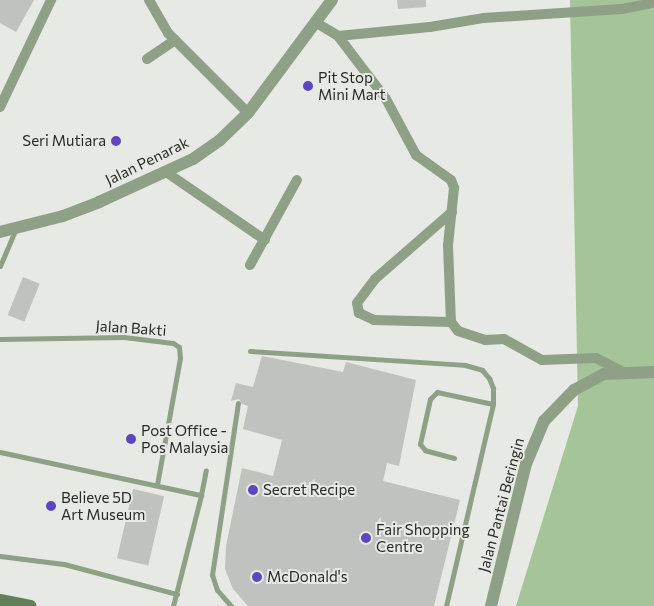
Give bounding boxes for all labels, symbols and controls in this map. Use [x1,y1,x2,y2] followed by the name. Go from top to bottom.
[318,68,386,103] place label: Pit Stop Mini Mart
[302,80,314,92] marker: Pit Stop Mini Mart
[22,132,106,150] place label: Seri Mutiara
[102,133,192,189] street label: Jalan Penarak
[110,135,122,147] marker: Seri Mutiara
[95,317,167,339] street label: Jalan Bakti
[141,421,228,456] place label: Post Office - Pos Malaysia
[125,433,137,445] marker: Post Office - Pos Malaysia
[474,436,528,574] street label: Jalan Pantai Beringin
[263,481,355,499] place label: Secret Recipe
[247,484,259,496] marker: Secret Recipe
[61,488,145,523] place label: Believe 5D Art Museum
[45,500,57,512] marker: Believe 5D Art Museum
[376,520,470,555] place label: Fair Shopping Centre
[360,532,372,544] marker: Fair Shopping Centre
[267,568,348,586] place label: McDonald's
[251,571,263,583] marker: McDonald's

